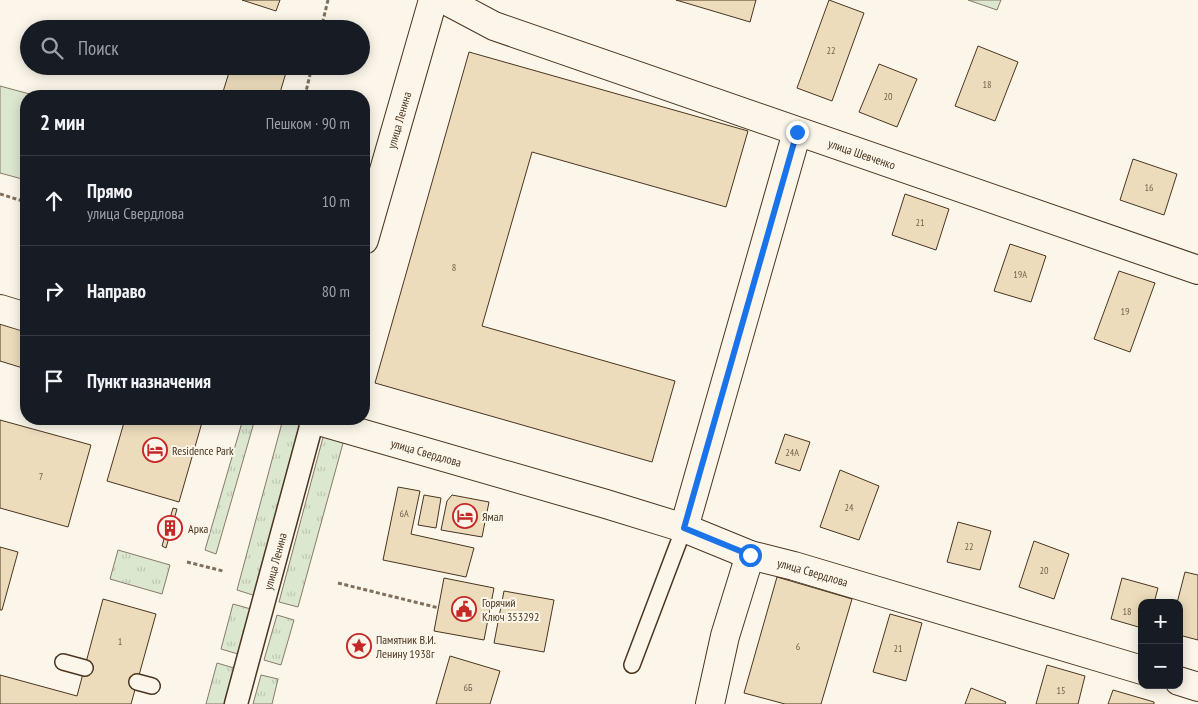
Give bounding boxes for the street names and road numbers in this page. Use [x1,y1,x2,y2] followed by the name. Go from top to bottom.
[383,89,414,150] street label: улица Ленина
[826,135,898,172] street label: улица Шевченко
[389,435,464,469] street label: улица Свердлова
[260,531,290,591] street label: улица Ленина
[776,555,850,589] street label: улица Свердлова

